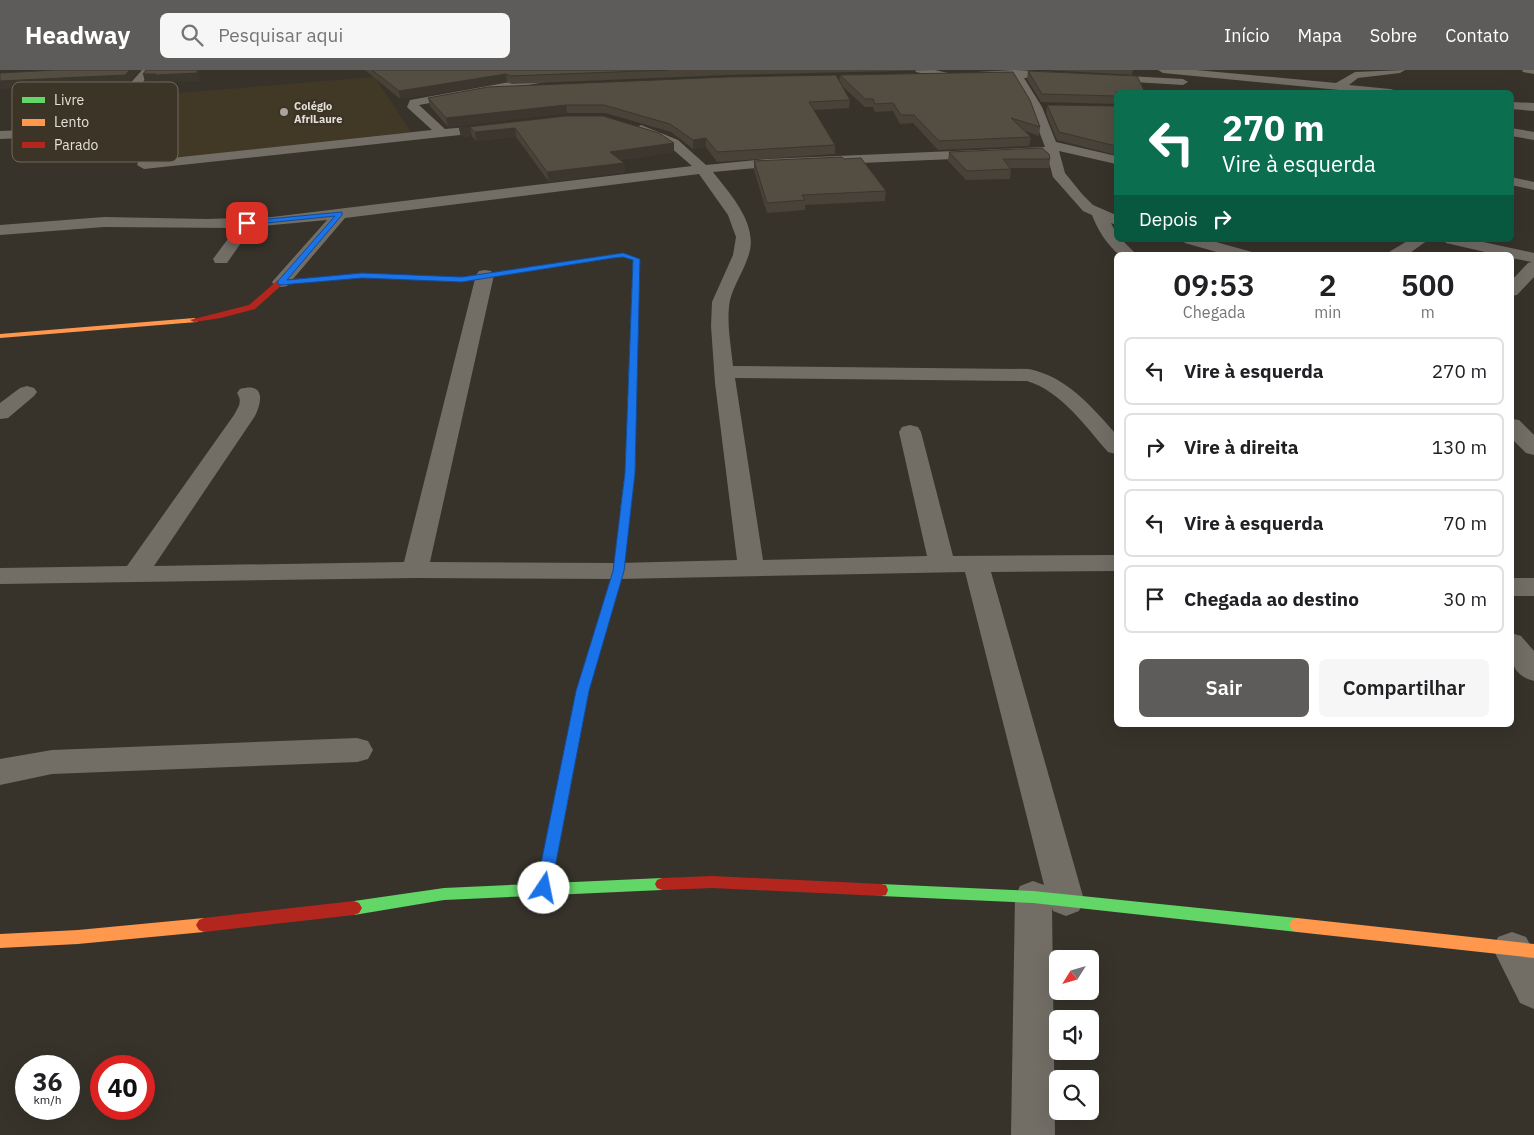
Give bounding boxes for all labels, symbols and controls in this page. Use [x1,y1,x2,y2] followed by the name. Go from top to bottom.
[160,13,510,58] search box
[25,19,130,51] text: Headway
[178,21,206,49] icon: search
[218,23,343,47] text: Pesquisar aqui
[1224,24,1270,47] text: Início
[1298,24,1342,47] text: Mapa
[1370,24,1417,47] text: Sobre
[1445,24,1509,47] text: Contato
[12,82,178,162] legend
[54,91,84,109] text: Livre
[294,99,342,126] place label: Colégio AfriLaure
[1222,105,1325,151] text: 270 m
[278,106,290,118] marker: Colégio AfriLaure
[1139,110,1204,175] icon: left
[54,113,89,131] text: Lento
[54,136,98,154] text: Parado
[1222,149,1376,178] text: Vire à esquerda
[226,202,268,244] pin
[1208,205,1236,233] icon: right
[1139,207,1198,231] text: Depois
[233,209,261,237] icon: arrive
[1173,265,1255,304] text: 09:53
[1319,265,1337,304] text: 2
[1401,265,1455,304] text: 500
[1183,302,1245,322] text: Chegada
[1314,302,1341,322] text: min
[1421,302,1435,322] text: m
[1141,357,1169,385] icon: left
[1184,359,1324,383] text: Vire à esquerda
[1432,359,1487,383] text: 270 m
[1141,433,1169,461] icon: right
[1184,435,1299,459] text: Vire à direita
[1432,435,1487,459] text: 130 m
[1141,509,1169,537] icon: left
[1184,511,1324,535] text: Vire à esquerda
[1443,511,1487,535] text: 70 m
[1141,585,1169,613] icon: arrive
[1184,587,1359,611] text: Chegada ao destino
[1443,587,1487,611] text: 30 m
[1139,659,1309,717] button: Sair
[1319,659,1489,717] button: Compartilhar
[517,861,569,913] position arrow
[1049,950,1099,1000] north arrow
[1049,950,1099,1120] map controls
[1049,1010,1099,1060] button: sound
[90,1055,155,1120] speed limit sign: 40
[32,1065,63,1098] text: 36
[1049,1070,1099,1120] button: search
[33,1092,62,1107] text: km/h

